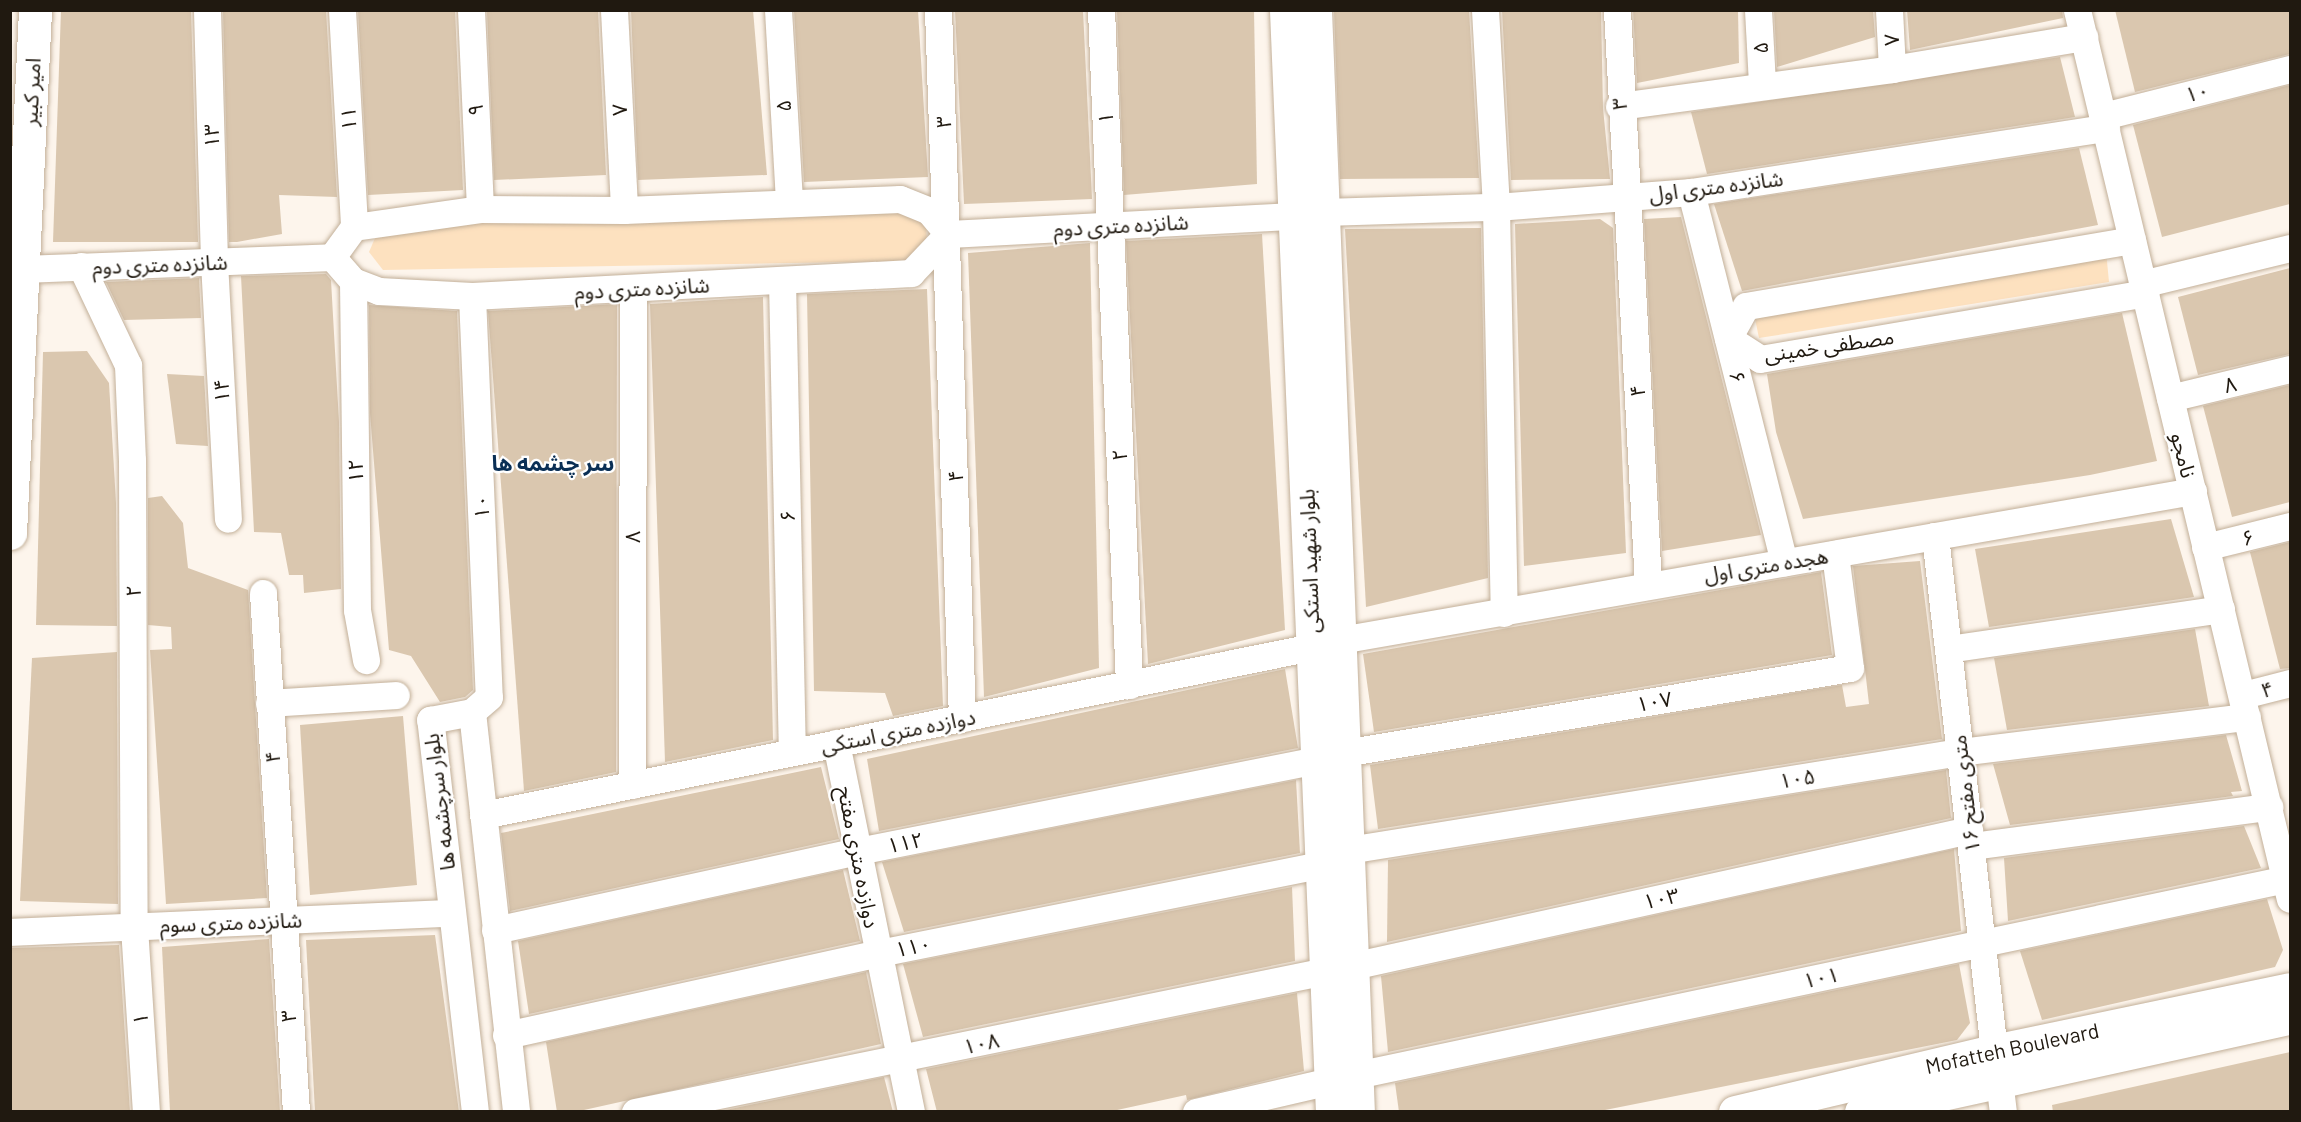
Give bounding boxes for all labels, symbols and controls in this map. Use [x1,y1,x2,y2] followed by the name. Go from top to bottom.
[1878,33,1904,47] street label: ۷
[1747,41,1773,55] street label: ۵
[17,57,45,127] street label: امیر کبیر
[2182,77,2212,107] street label: ۱۰
[1606,97,1632,111] street label: ۳
[770,99,796,113] street label: ۵
[462,103,488,117] street label: ۹
[606,103,632,117] street label: ۷
[335,106,361,132] street label: ۱۱
[1092,112,1118,124] street label: ۱
[930,116,956,128] street label: ۳
[198,124,224,148] street label: ۱۳
[1647,165,1785,207] street label: شانزده متری اول
[1053,209,1189,241] street label: شانزده متری دوم
[92,249,228,279] street label: شانزده متری دوم
[574,272,710,304] street label: شانزده متری دوم
[1762,323,1896,367] street label: مصطفی خمینی
[1724,368,1752,386] street label: ۶
[2221,370,2239,398] street label: ۸
[208,378,234,404] street label: ۱۴
[1624,384,1650,398] street label: ۴
[2166,430,2202,480] street label: نامجو
[1106,448,1132,462] street label: ۲
[492,450,614,476] district label: سر چشمه ها
[342,459,368,483] street label: ۱۲
[942,470,968,482] street label: ۴
[1294,488,1324,634] street label: بلوار شهید استکی
[468,495,494,519] street label: ۱۰
[774,510,800,522] street label: ۶
[2239,523,2257,551] street label: ۶
[619,531,645,543] street label: ۸
[1702,543,1830,587] street label: هجده متری اول
[120,585,146,597] street label: ۲
[2258,675,2276,703] street label: ۴
[1634,685,1674,717] street label: ۱۰۷
[819,704,977,758] street label: دوازده متری استکی
[418,732,460,872] street label: بلوار سرچشمه ها
[1945,734,1985,854] street label: ۱۶ متری مفتح
[259,750,285,764] street label: ۴
[1777,763,1817,793] street label: ۱۰۵
[833,784,885,930] street label: دوازده متری مفتح
[885,826,925,858] street label: ۱۱۲
[1641,882,1681,914] street label: ۱۰۳
[159,907,303,937] street label: شانزده متری سوم
[893,930,933,962] street label: ۱۱۰
[1801,961,1841,993] street label: ۱۰۱
[275,1009,301,1023] street label: ۳
[127,1012,153,1026] street label: ۱
[1923,1017,2101,1079] street label: Mofatteh Boulevard
[961,1027,1001,1059] street label: ۱۰۸

